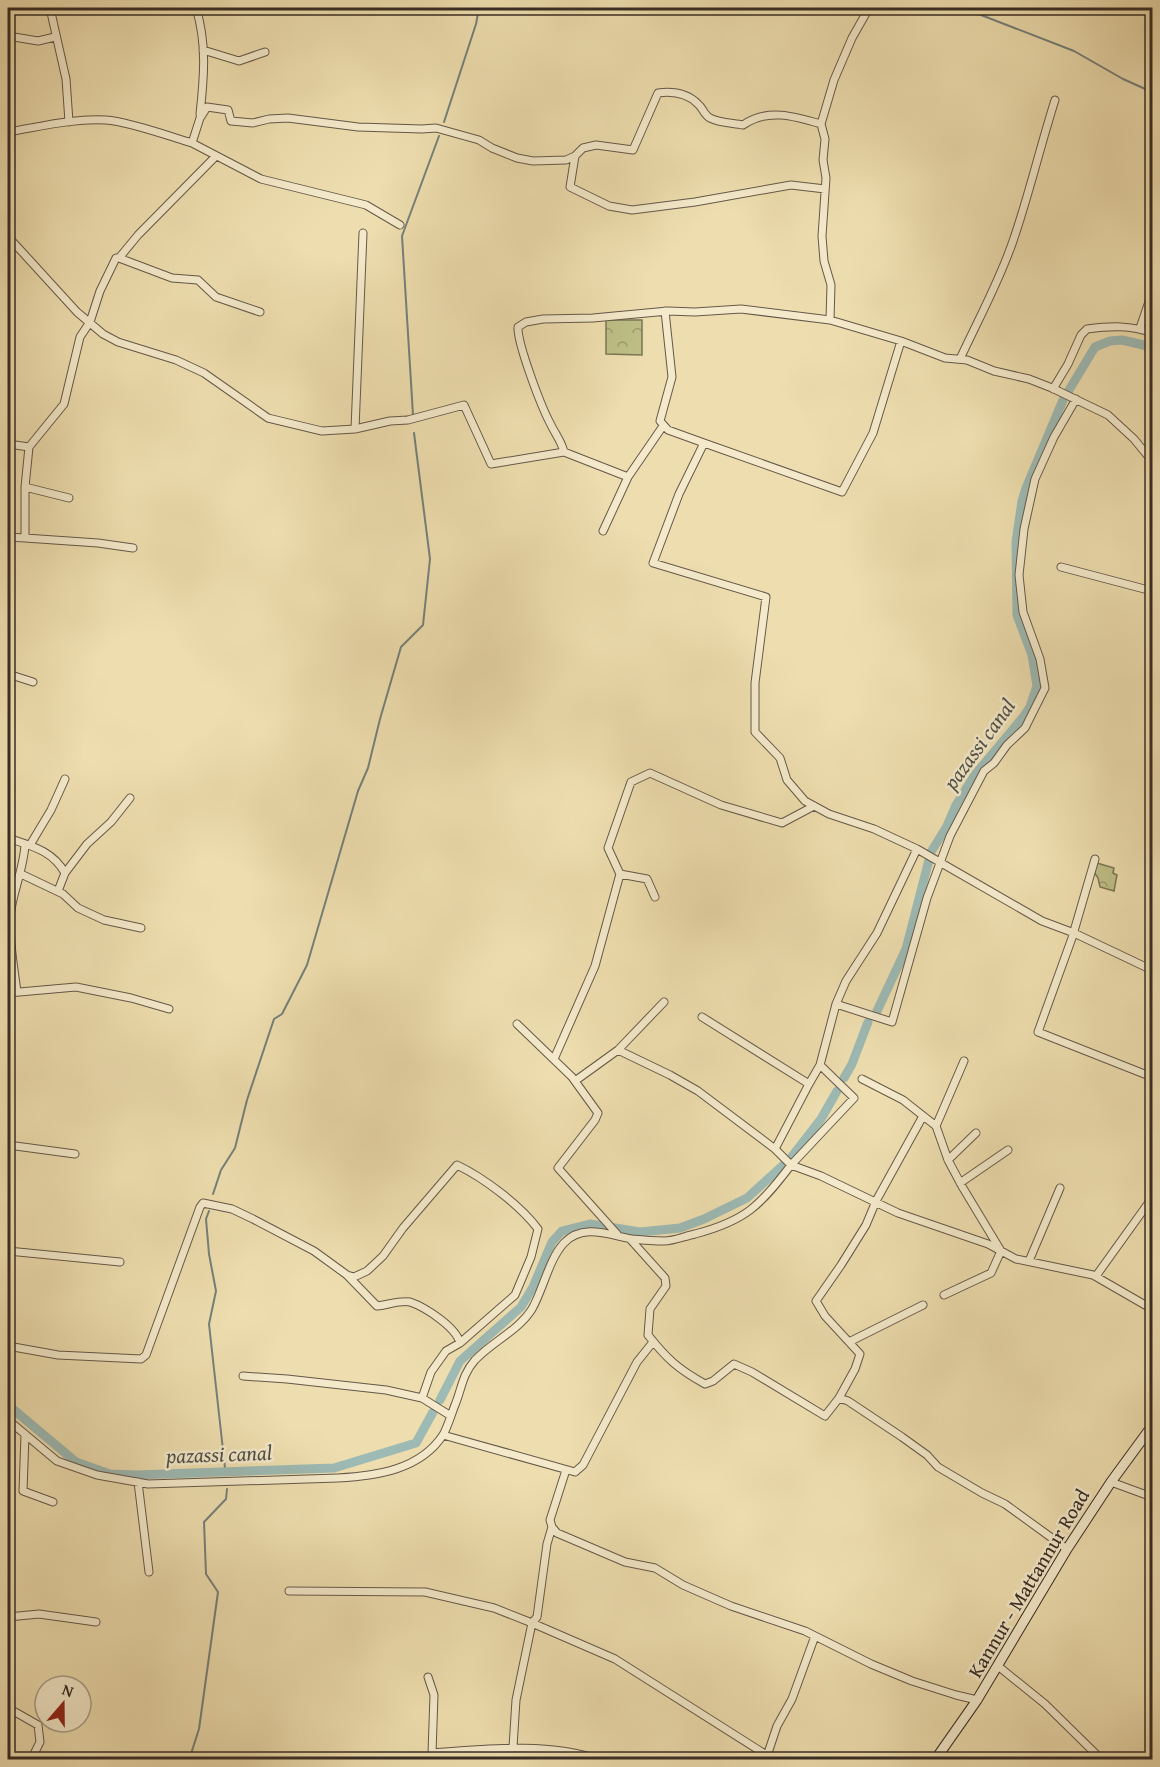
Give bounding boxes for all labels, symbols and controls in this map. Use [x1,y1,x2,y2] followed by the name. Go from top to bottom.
[935,692,1023,797] water label: pazassi canal
[165,1437,272,1471] water label: pazassi canal
[960,1483,1096,1683] street label: Kannur - Mattannur Road
[33,1674,93,1734] north arrow
[59,1677,78,1703] text: N

